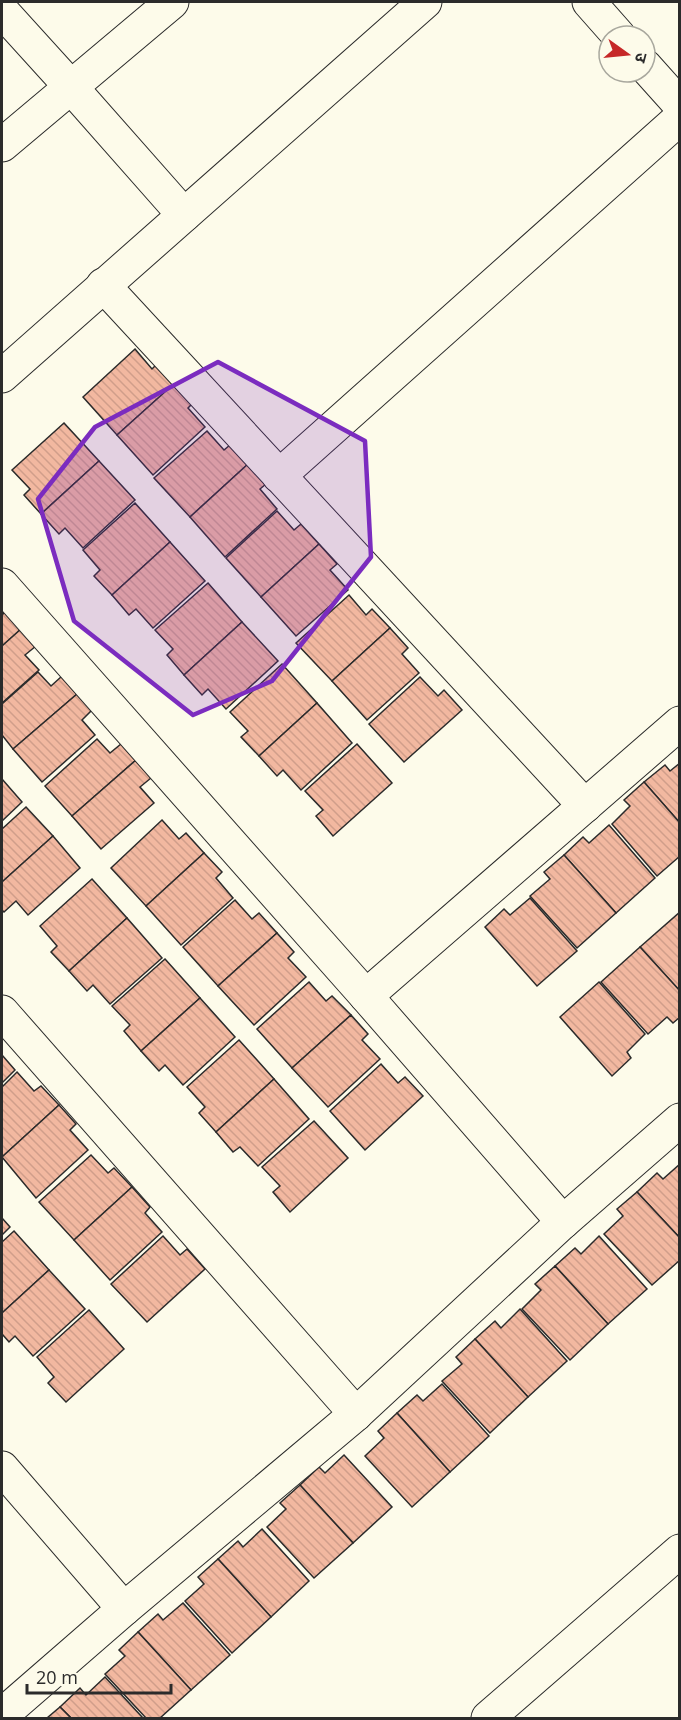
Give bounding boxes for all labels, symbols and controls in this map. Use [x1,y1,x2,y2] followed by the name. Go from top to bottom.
[597,24,657,84] north arrow
[629,51,653,66] text: उ
[27,1657,171,1695] scale bar
[36,1665,78,1689] text: 20 m

